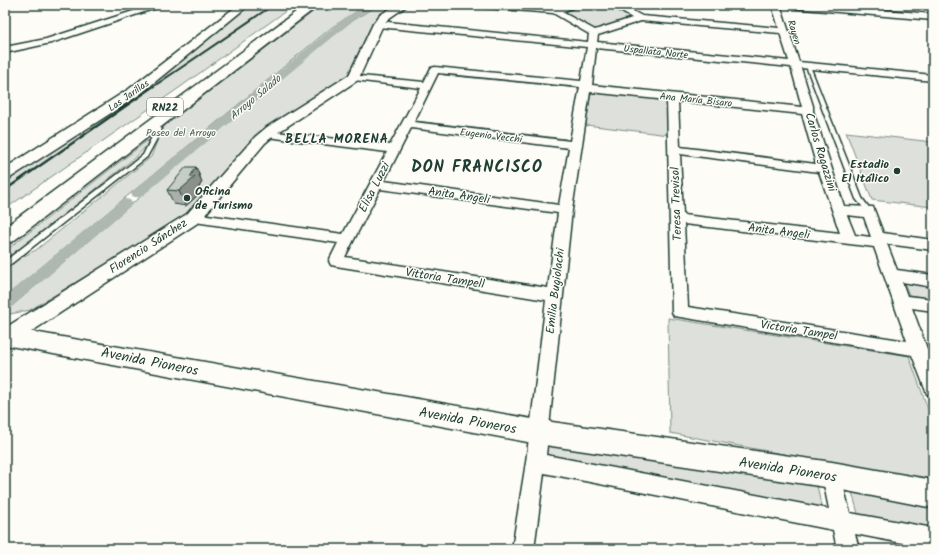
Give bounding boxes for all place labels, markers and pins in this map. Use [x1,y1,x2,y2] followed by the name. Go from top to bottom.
[842,155,890,188] place label: Estadio El Itálico
[892,166,902,176] marker: Estadio El Itálico
[195,182,253,215] place label: Oficina de Turismo
[182,193,192,203] marker: Oficina de Turismo

